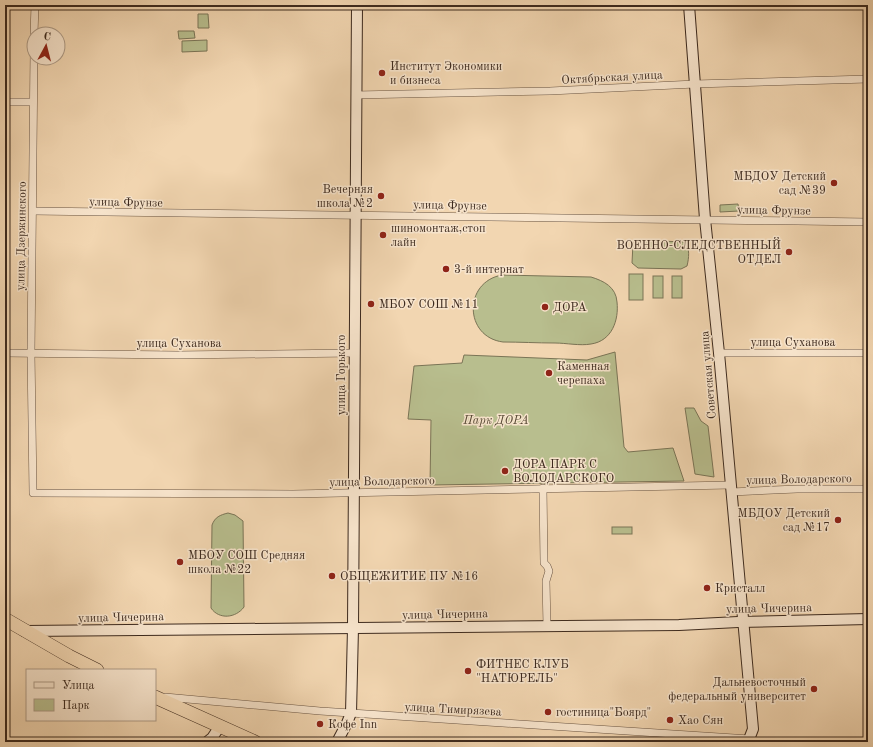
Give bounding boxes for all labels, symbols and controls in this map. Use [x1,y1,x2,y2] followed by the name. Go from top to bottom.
[26,26,66,66] north arrow
[43,32,51,43] text: С
[390,61,502,87] place label: Институт Экономики и бизнеса
[377,68,387,78] marker: Институт Экономики и бизнеса
[561,69,663,87] street label: Октябрьская улица
[734,171,826,197] place label: МБДОУ Детский сад №39
[829,178,839,188] marker: МБДОУ Детский сад №39
[15,181,29,291] street label: улица Дзержинского
[317,184,373,210] place label: Вечерняя школа №2
[376,191,386,201] marker: Вечерняя школа №2
[89,196,163,210] street label: улица Фрунзе
[413,199,487,213] street label: улица Фрунзе
[737,204,811,218] street label: улица Фрунзе
[391,223,486,249] place label: шиномонтаж,стоп лайн
[378,230,388,240] marker: шиномонтаж,стоп лайн
[617,237,781,266] place label: ВОЕННО-СЛЕДСТВЕННЫЙ ОТДЕЛ
[784,247,794,257] marker: ВОЕННО-СЛЕДСТВЕННЫЙ ОТДЕЛ
[441,264,451,274] marker: 3-й интернат
[454,264,524,276] place label: 3-й интернат
[366,299,376,309] marker: МБОУ СОШ №11
[379,299,478,311] place label: МБОУ СОШ №11
[540,302,550,312] marker: ДОРА
[553,302,587,314] place label: ДОРА
[699,330,719,419] street label: Советская улица
[336,335,348,415] street label: улица Горького
[751,337,835,349] street label: улица Суханова
[137,338,221,350] street label: улица Суханова
[557,361,609,387] place label: Каменная черепаха
[544,368,554,378] marker: Каменная черепаха
[462,415,529,427] park label: Парк ДОРА
[513,459,614,485] place label: ДОРА ПАРК С ВОЛОДАРСКОГО
[500,466,510,476] marker: ДОРА ПАРК С ВОЛОДАРСКОГО
[746,473,852,487] street label: улица Володарского
[329,475,435,489] street label: улица Володарского
[738,508,830,534] place label: МБДОУ Детский сад №17
[833,515,843,525] marker: МБДОУ Детский сад №17
[188,550,305,576] place label: МБОУ СОШ Средняя школа №22
[175,557,185,567] marker: МБОУ СОШ Средняя школа №22
[327,571,337,581] marker: ОБЩЕЖИТИЕ ПУ №16
[340,571,478,583] place label: ОБЩЕЖИТИЕ ПУ №16
[702,583,712,593] marker: Кристалл
[715,583,765,595] place label: Кристалл
[726,602,812,616] street label: улица Чичерина
[402,608,488,622] street label: улица Чичерина
[78,611,164,625] street label: улица Чичерина
[476,659,569,685] place label: ФИТНЕС КЛУБ "НАТЮРЕЛЬ"
[463,666,473,676] marker: ФИТНЕС КЛУБ "НАТЮРЕЛЬ"
[26,669,156,721] legend
[668,677,806,703] place label: Дальневосточный федеральный университет
[62,680,95,692] text: Улица
[809,684,819,694] marker: Дальневосточный федеральный университет
[62,700,90,712] text: Парк
[404,701,502,719] street label: улица Тимирязева
[543,707,553,717] marker: гостиница"Боярд"
[556,707,651,719] place label: гостиница"Боярд"
[665,715,675,725] marker: Хао Сян
[678,715,724,727] place label: Хао Сян
[315,719,325,729] marker: Кофе Inn
[328,719,378,731] place label: Кофе Inn

